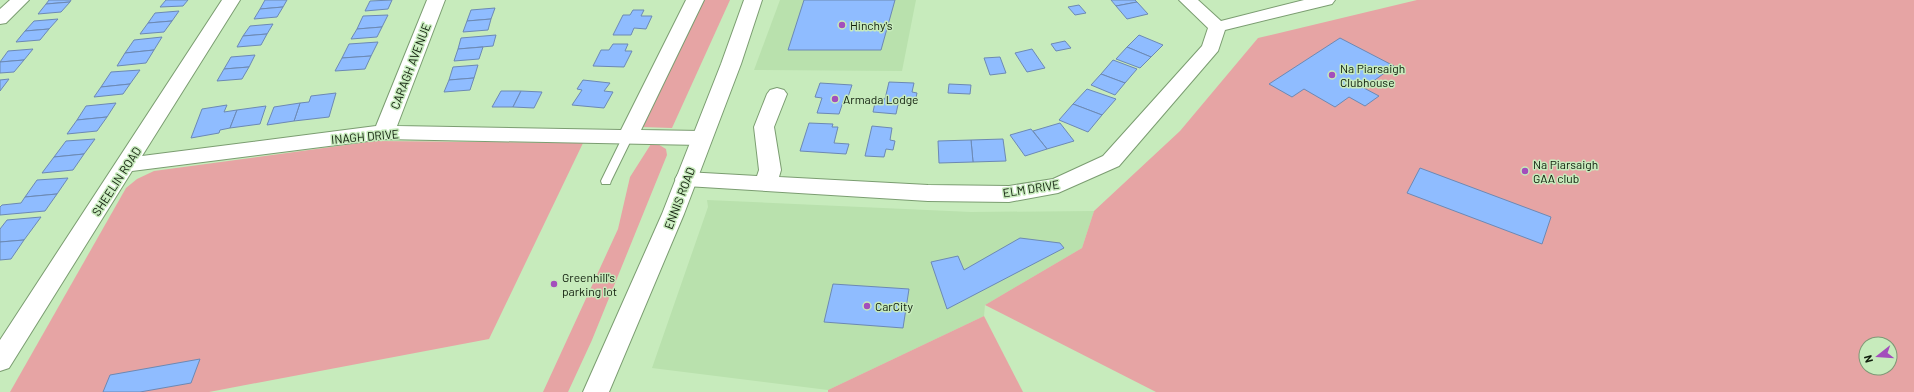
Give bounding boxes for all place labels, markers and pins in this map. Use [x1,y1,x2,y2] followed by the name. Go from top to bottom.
[850,18,893,32] place label: Hinchy's
[837,20,847,30] marker: Hinchy's
[1340,61,1405,89] place label: Na Piarsaigh Clubhouse
[1327,70,1337,80] marker: Na Piarsaigh Clubhouse
[843,92,919,106] place label: Armada Lodge
[830,94,840,104] marker: Armada Lodge
[1533,157,1598,185] place label: Na Piarsaigh GAA club
[1520,166,1530,176] marker: Na Piarsaigh GAA club
[562,270,617,298] place label: Greenhill's parking lot
[549,279,559,289] marker: Greenhill's parking lot
[875,299,913,313] place label: CarCity
[862,301,872,311] marker: CarCity

